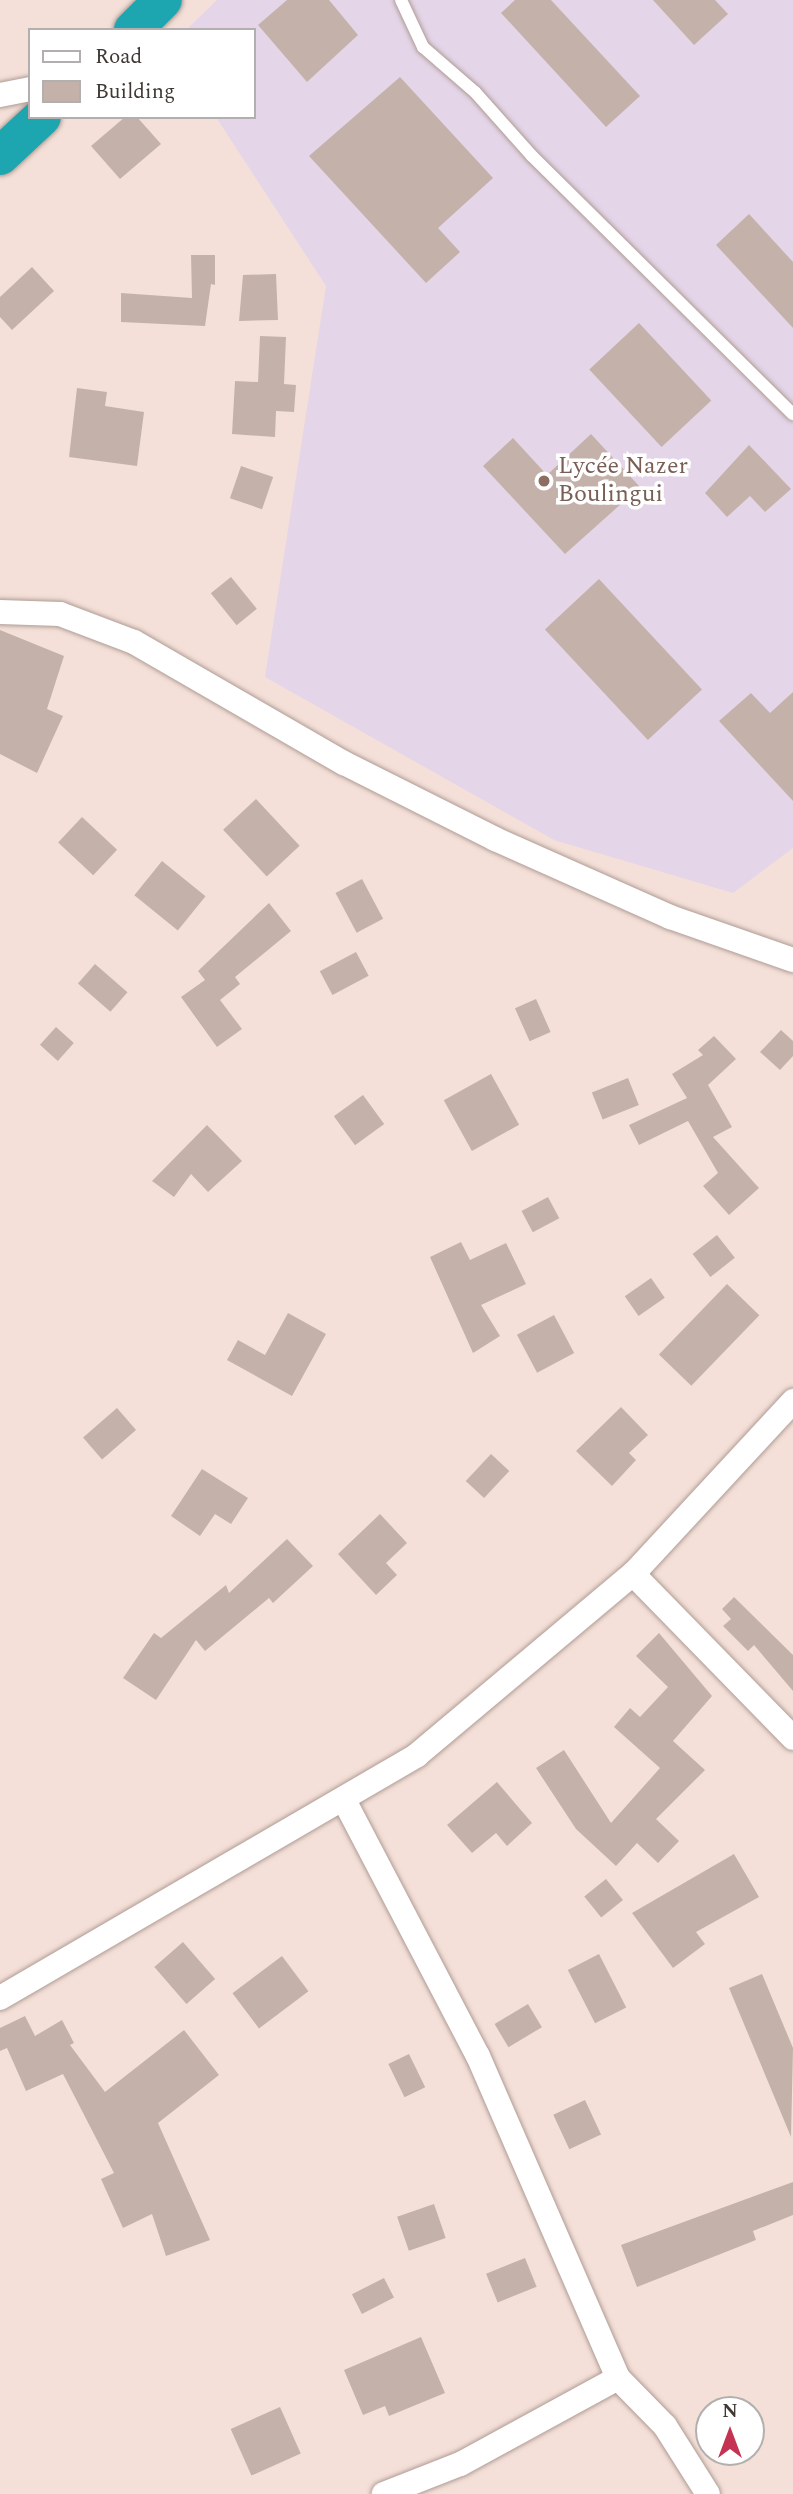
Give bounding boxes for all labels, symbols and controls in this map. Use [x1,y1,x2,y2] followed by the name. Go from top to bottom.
[28,28,256,119] legend
[95,41,142,73] text: Road
[95,76,175,108] text: Building
[558,453,688,509] place label: Lycée Nazer Boulingui
[536,473,552,489] marker: Lycée Nazer Boulingui
[695,2396,765,2466] north arrow
[722,2397,738,2426] text: N

